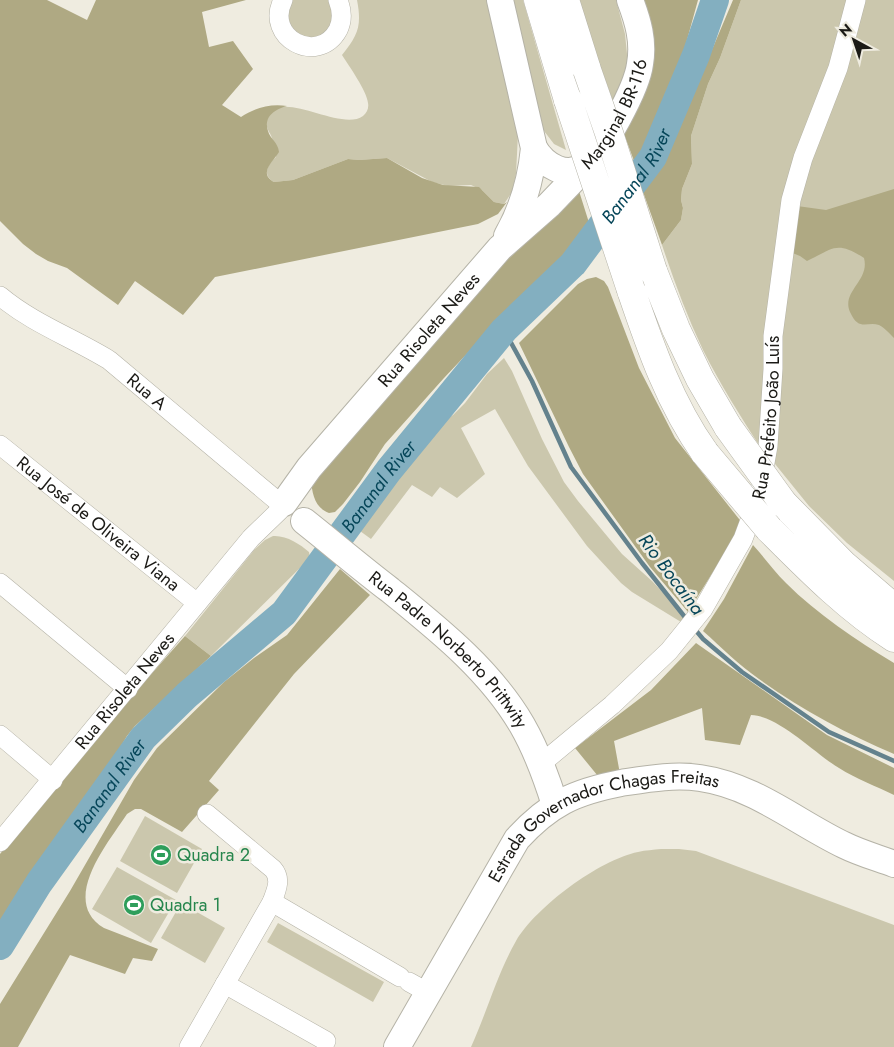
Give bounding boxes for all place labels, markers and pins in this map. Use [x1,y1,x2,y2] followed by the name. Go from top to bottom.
[177,842,250,868] place label: Quadra 2
[149,843,173,867] sports icon: Quadra 2
[150,892,221,918] place label: Quadra 1
[122,893,146,917] sports icon: Quadra 1

